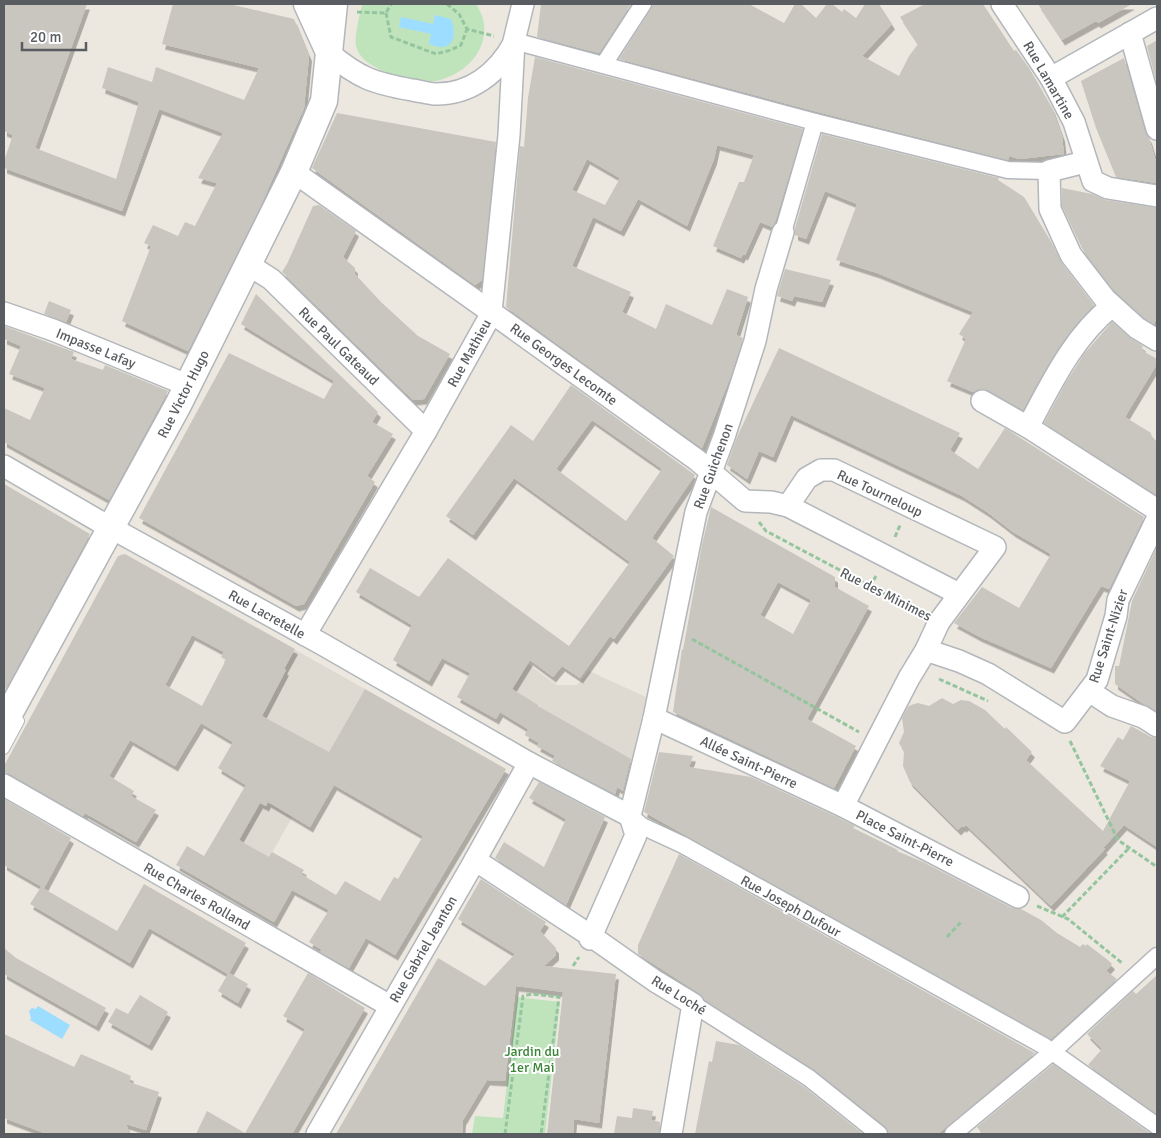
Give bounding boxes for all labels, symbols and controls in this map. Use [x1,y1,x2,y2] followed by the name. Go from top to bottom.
[22,20,86,52] scale bar
[30,28,61,46] text: 20 m
[1019,38,1078,122] street label: Rue Lamartine
[295,304,382,389] street label: Rue Paul Gateaud
[444,316,495,390] street label: Rue Mathieu
[507,320,621,409] street label: Rue Georges Lecomte
[53,325,139,372] street label: Impasse Lafay
[154,347,213,441] street label: Rue Victor Hugo
[690,421,737,511] street label: Rue Guichenon
[834,466,925,521] street label: Rue Tourneloup
[837,564,934,625] street label: Rue des Minimes
[225,586,308,643] street label: Rue Lacretelle
[1085,586,1132,685] street label: Rue Saint-Nizier
[697,732,800,792] street label: Allée Saint-Pierre
[853,806,957,870] street label: Place Saint-Pierre
[141,859,253,934] street label: Rue Charles Rolland
[738,872,845,941] street label: Rue Joseph Dufour
[386,893,461,1006] street label: Rue Gabriel Jeanton
[648,972,709,1019] street label: Rue Loché
[505,1043,560,1076] park label: Jardin du 1er Mai

